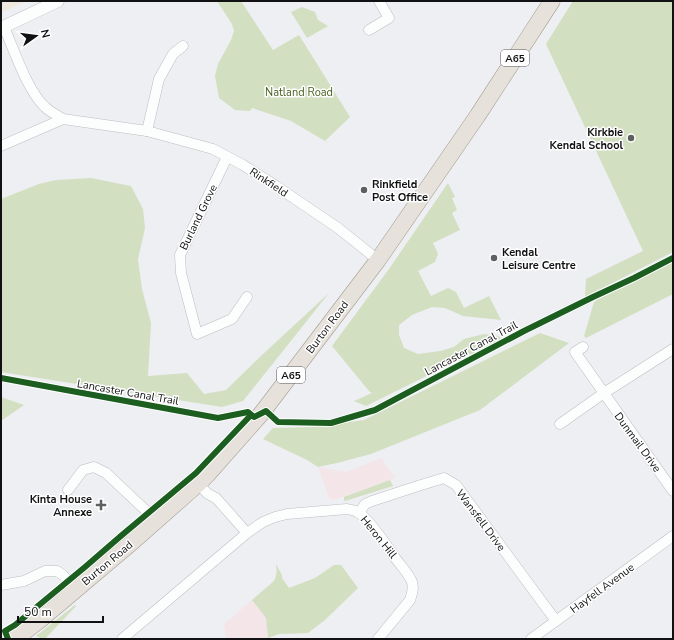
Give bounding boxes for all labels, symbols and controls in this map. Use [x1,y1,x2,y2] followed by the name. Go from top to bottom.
[16,16,56,56] north arrow
[37,28,53,40] text: N
[501,50,529,66] road number: A65
[265,85,333,100] park label: Natland Road
[550,125,623,153] place label: Kirkbie Kendal School
[626,133,636,143] marker: Kirkbie Kendal School
[246,164,291,200] street label: Rinkfield
[372,177,428,205] place label: Rinkfield Post Office
[176,182,221,253] street label: Burland Grove
[359,185,369,195] marker: Rinkfield Post Office
[502,245,576,273] place label: Kendal Leisure Centre
[489,253,499,263] marker: Kendal Leisure Centre
[303,298,352,357] street label: Burton Road
[422,317,521,379] street label: Lancaster Canal Trail
[277,367,305,383] road number: A65
[76,376,181,409] street label: Lancaster Canal Trail
[611,409,664,475] street label: Dunmail Drive
[452,486,509,554] street label: Wansfell Drive
[30,492,92,520] place label: Kinta House Annexe
[95,499,107,511] marker: Kinta House Annexe
[357,513,401,562] street label: Heron Hill
[79,538,136,589] street label: Burton Road
[567,560,638,617] street label: Hayfell Avenue
[18,598,103,624] scale bar
[24,604,52,620] text: 50 m

